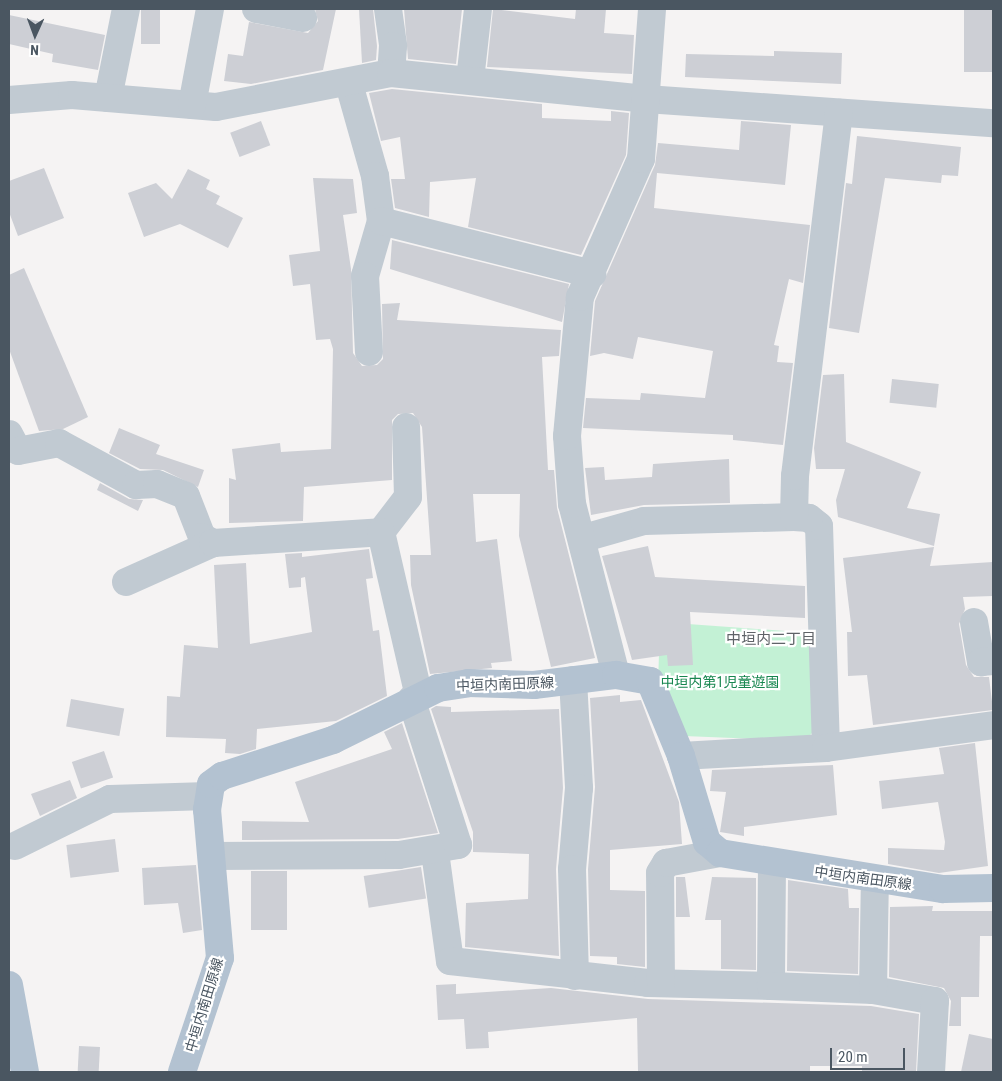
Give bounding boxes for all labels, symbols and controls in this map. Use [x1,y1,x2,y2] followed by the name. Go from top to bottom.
[10,10,60,60] north arrow
[30,42,39,58] text: N
[726,631,816,649] district label: 中垣内二丁目
[456,674,554,694] street label: 中垣内南田原線
[661,674,779,690] park label: 中垣内第1児童遊園
[813,863,913,893] street label: 中垣内南田原線
[182,956,226,1054] street label: 中垣内南田原線
[832,1038,907,1070] scale bar
[838,1048,868,1066] text: 20 m

